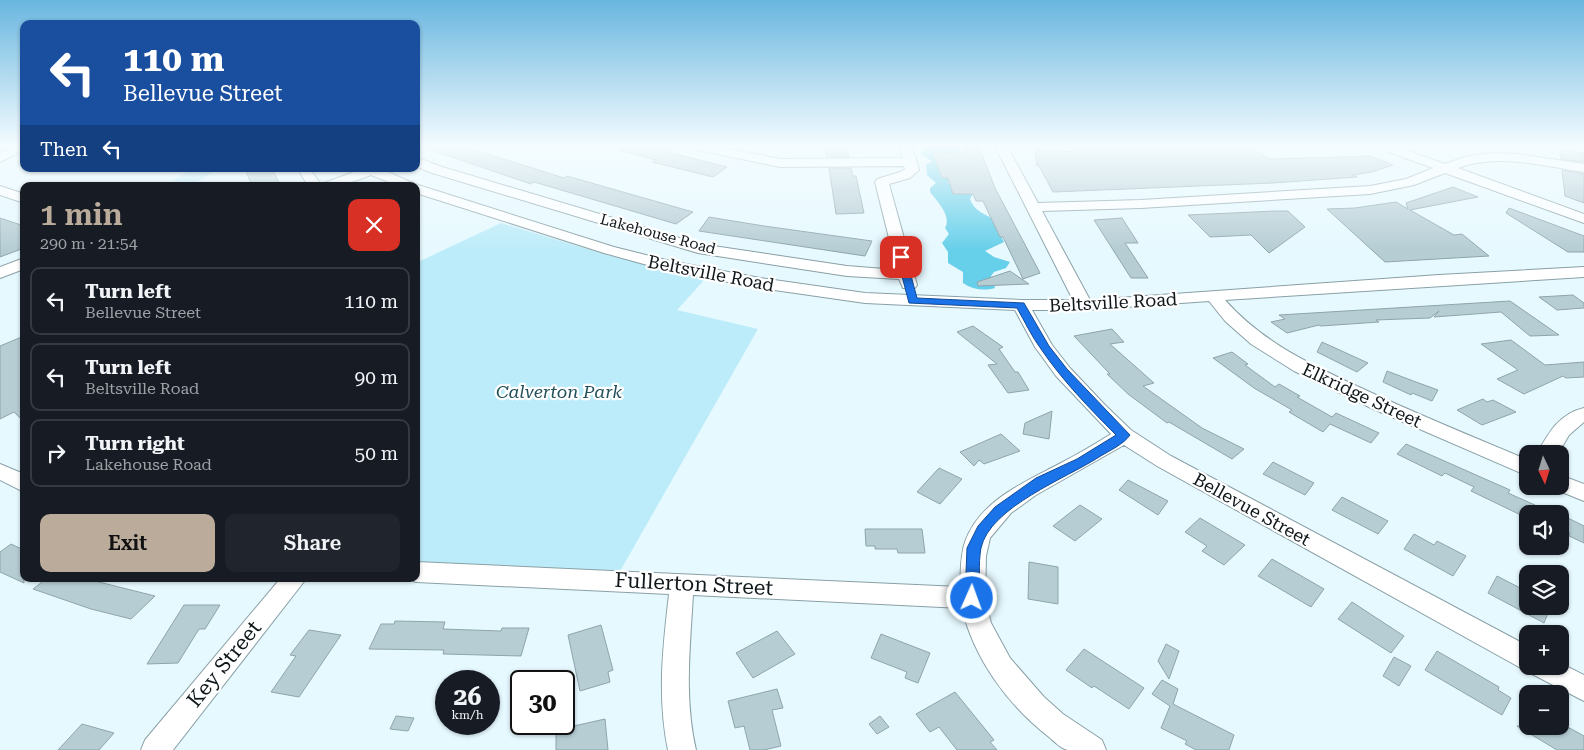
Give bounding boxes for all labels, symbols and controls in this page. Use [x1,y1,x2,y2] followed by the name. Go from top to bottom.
[123,39,224,80] text: 110 m
[40,40,105,105] icon: left
[123,81,283,106] text: Bellevue Street
[98,135,126,163] icon: left
[40,138,88,161] text: Then
[40,197,123,232] text: 1 min
[348,199,400,251] button: close
[598,210,718,258] street label: Lakehouse Road
[40,234,138,253] text: 290 m · 21:54
[880,236,922,278] pin
[887,243,915,271] icon: arrive
[646,250,776,296] street label: Beltsville Road
[85,280,171,303] text: Turn left
[42,287,70,315] icon: left
[1048,288,1178,316] street label: Beltsville Road
[344,290,398,313] text: 110 m
[85,303,201,322] text: Bellevue Street
[85,356,171,379] text: Turn left
[1299,358,1425,432] street label: Elkridge Street
[42,363,70,391] icon: left
[355,366,398,389] text: 90 m
[85,379,199,398] text: Beltsville Road
[496,381,622,402] park label: Calverton Park
[85,432,185,455] text: Turn right
[42,439,70,467] icon: right
[355,442,398,465] text: 50 m
[1519,445,1569,495] north arrow
[1519,445,1569,735] map controls
[85,455,212,474] text: Lakehouse Road
[1190,468,1314,550] street label: Bellevue Street
[1519,505,1569,555] button: sound
[40,514,215,572] button: Exit
[225,514,400,572] button: Share
[1519,565,1569,615] button: layers
[614,568,774,600] street label: Fullerton Street
[945,571,997,623] position arrow
[182,616,266,712] street label: Key Street
[1519,625,1569,675] button: +
[510,670,575,735] speed limit sign: 30
[453,682,482,711] text: 26
[1519,685,1569,735] button: −
[451,708,484,722] text: km/h

